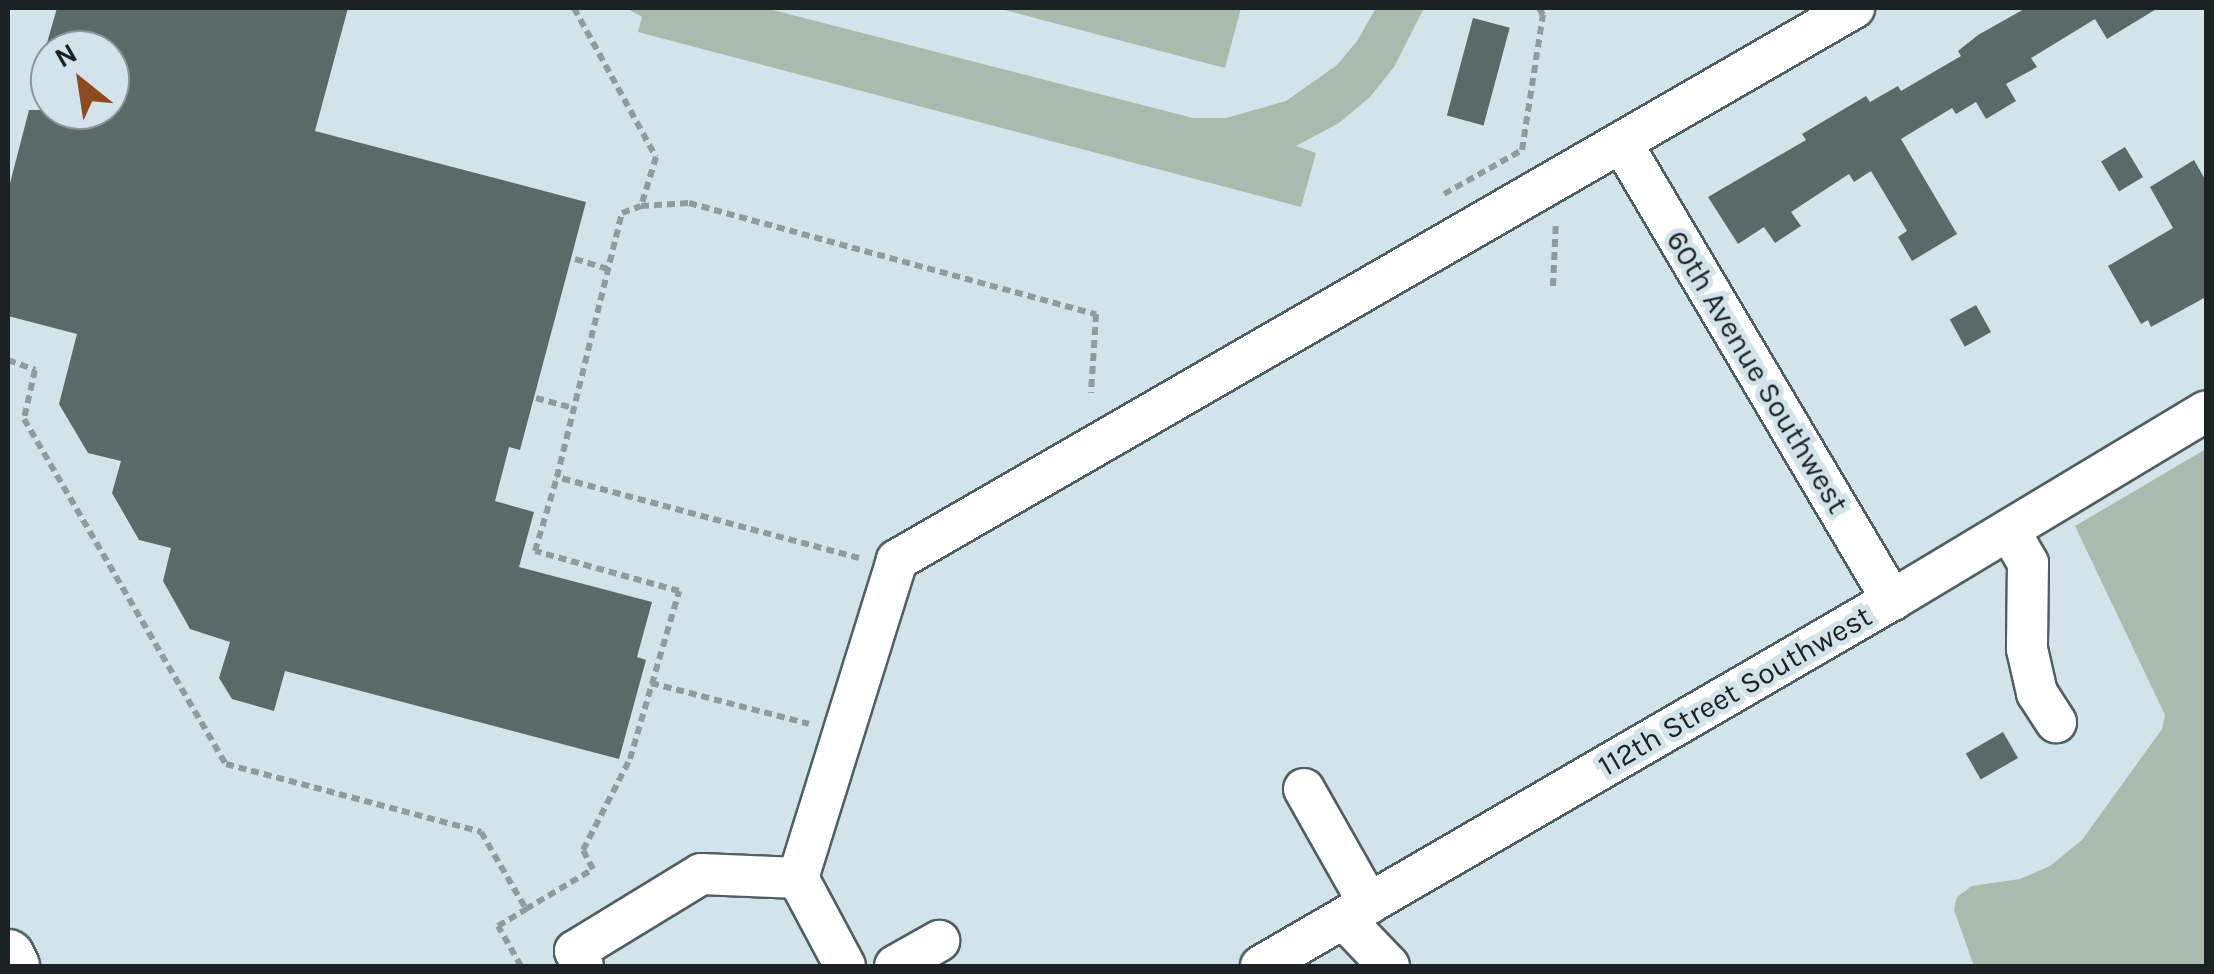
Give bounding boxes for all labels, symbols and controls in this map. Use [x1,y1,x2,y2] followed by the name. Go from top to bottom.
[30,30,130,130] north arrow
[49,36,83,75] text: N
[1658,224,1856,520] street label: 60th Avenue Southwest
[1592,598,1878,784] street label: 112th Street Southwest

